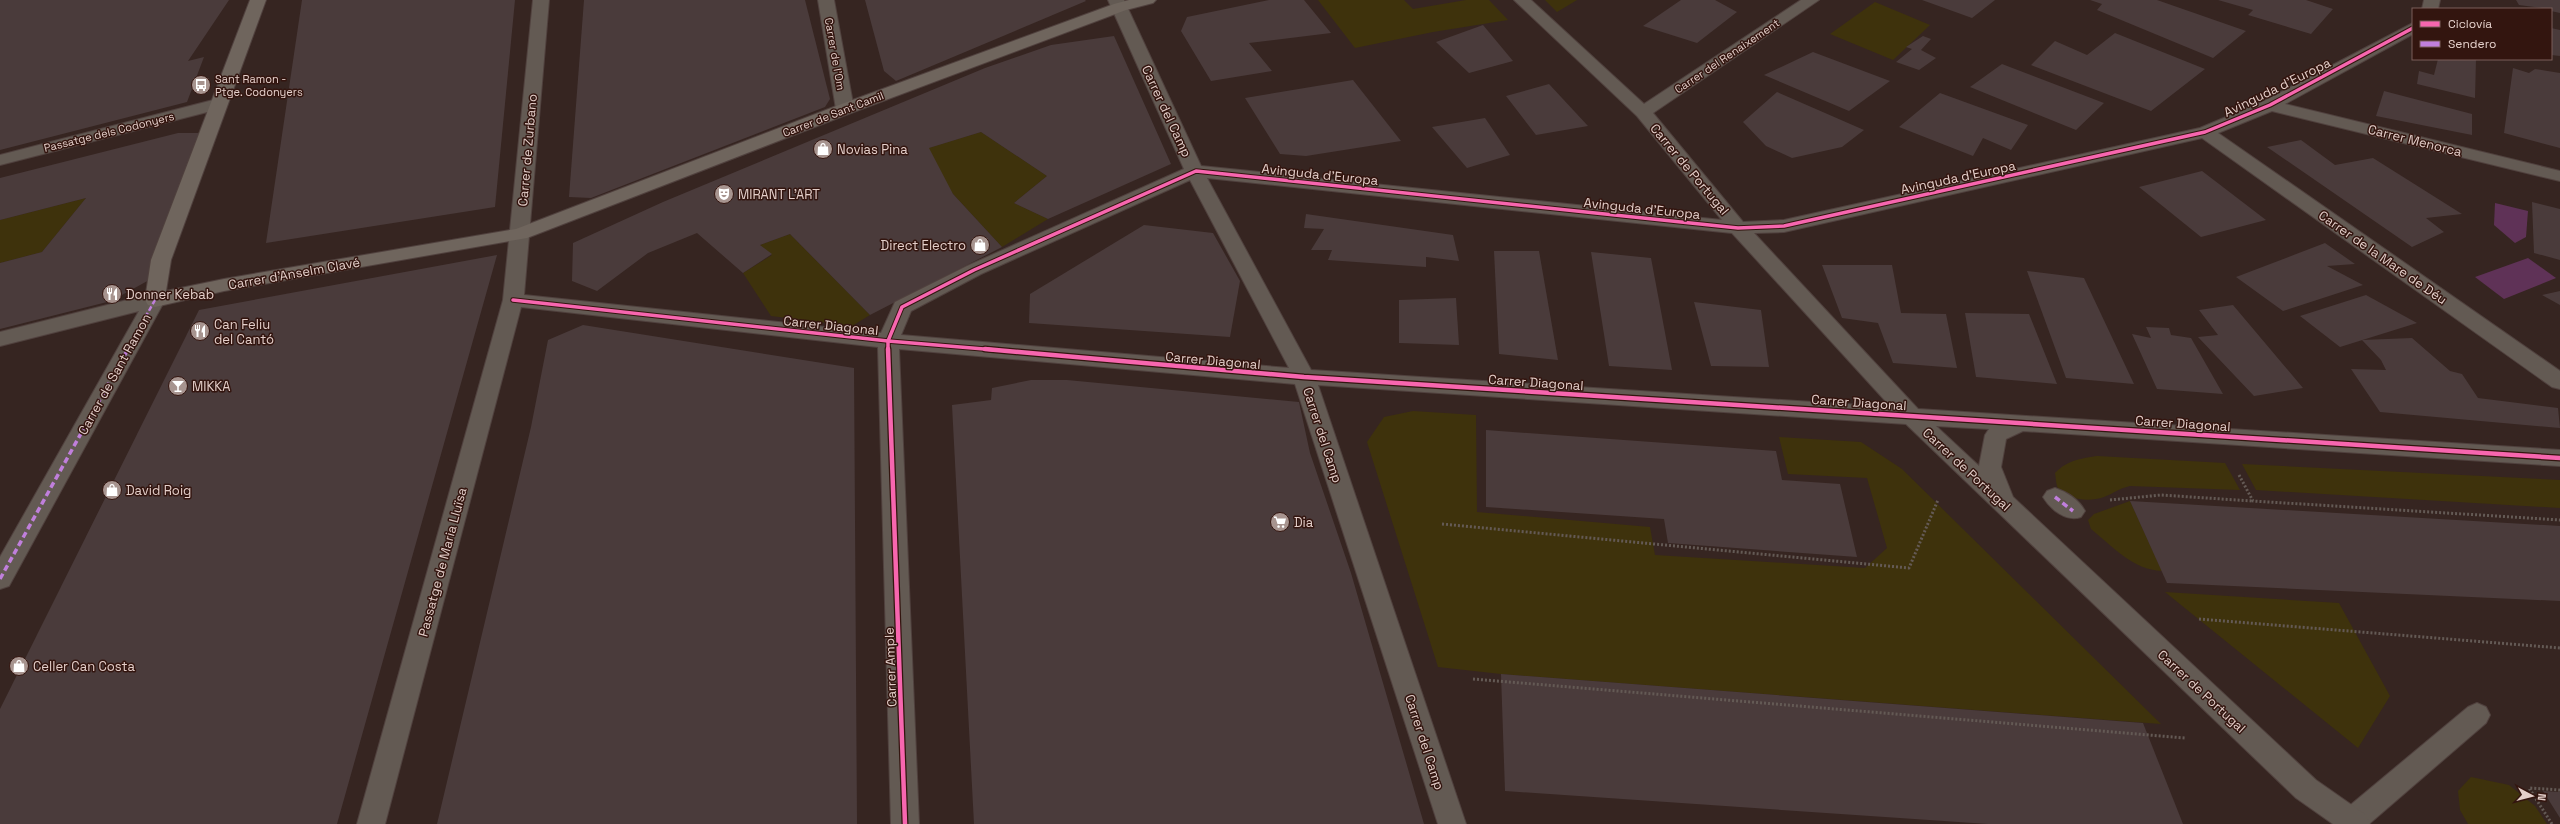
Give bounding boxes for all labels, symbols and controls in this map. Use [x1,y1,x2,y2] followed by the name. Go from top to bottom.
[2412,8,2552,60] legend
[1672,16,1782,96] street label: Carrer del Renaixement
[2448,16,2492,32] text: Ciclovía
[822,17,848,91] street label: Carrer de l'Om
[2448,36,2496,52] text: Sendero
[2221,54,2334,121] street label: Avinguda d'Europa
[1138,63,1195,160] street label: Carrer del Camp
[215,72,303,99] place label: Sant Ramon - Ptge. Codonyers
[190,74,212,96] bus stop icon: Sant Ramon - Ptge. Codonyers
[780,88,886,140] street label: Carrer de Sant Camil
[514,93,541,207] street label: Carrer de Zurbano
[42,109,176,155] street label: Passatge dels Codonyers
[1646,120,1733,219] street label: Carrer de Portugal
[2366,121,2464,160] street label: Carrer Menorca
[812,138,834,160] shop icon: Novias Pina
[837,141,908,158] place label: Novias Pina
[1899,157,2018,198] street label: Avinguda d'Europa
[1261,160,1380,189] street label: Avinguda d'Europa
[713,183,735,205] theatre icon: MIRANT L'ART
[738,186,820,203] place label: MIRANT L'ART
[1583,194,1702,223] street label: Avinguda d'Europa
[2315,207,2450,308] street label: Carrer de la Mare de Déu
[969,234,991,256] shop icon: Direct Electro
[881,237,966,254] place label: Direct Electro
[227,254,361,293] street label: Carrer d'Anselm Clavé
[101,283,123,305] restaurant icon: Donner Kebab
[126,286,214,303] place label: Donner Kebab
[74,311,155,438] street label: Carrer de Sant Ramon
[783,312,879,339] street label: Carrer Diagonal
[214,316,274,348] place label: Can Feliu del Cantó
[189,320,211,342] restaurant icon: Can Feliu del Cantó
[1165,348,1261,373] street label: Carrer Diagonal
[1488,371,1584,394] street label: Carrer Diagonal
[167,375,189,397] bar icon: MIKKA
[192,378,230,395] place label: MIKKA
[1299,385,1346,485] street label: Carrer del Camp
[1811,391,1907,414] street label: Carrer Diagonal
[2135,412,2231,435] street label: Carrer Diagonal
[1919,424,2014,515] street label: Carrer de Portugal
[101,479,123,501] shop icon: David Roig
[126,482,191,499] place label: David Roig
[414,485,471,639] street label: Passatge de Maria Lluïsa
[1269,511,1291,533] supermarket icon: Dia
[1294,514,1314,531] place label: Dia
[881,627,900,707] street label: Carrer Ample
[2154,646,2249,737] street label: Carrer de Portugal
[8,655,30,677] shop icon: Celler Can Costa
[33,658,136,675] place label: Celler Can Costa
[1401,692,1448,792] street label: Carrer del Camp
[2512,776,2552,816] north arrow
[2535,793,2549,802] text: N

